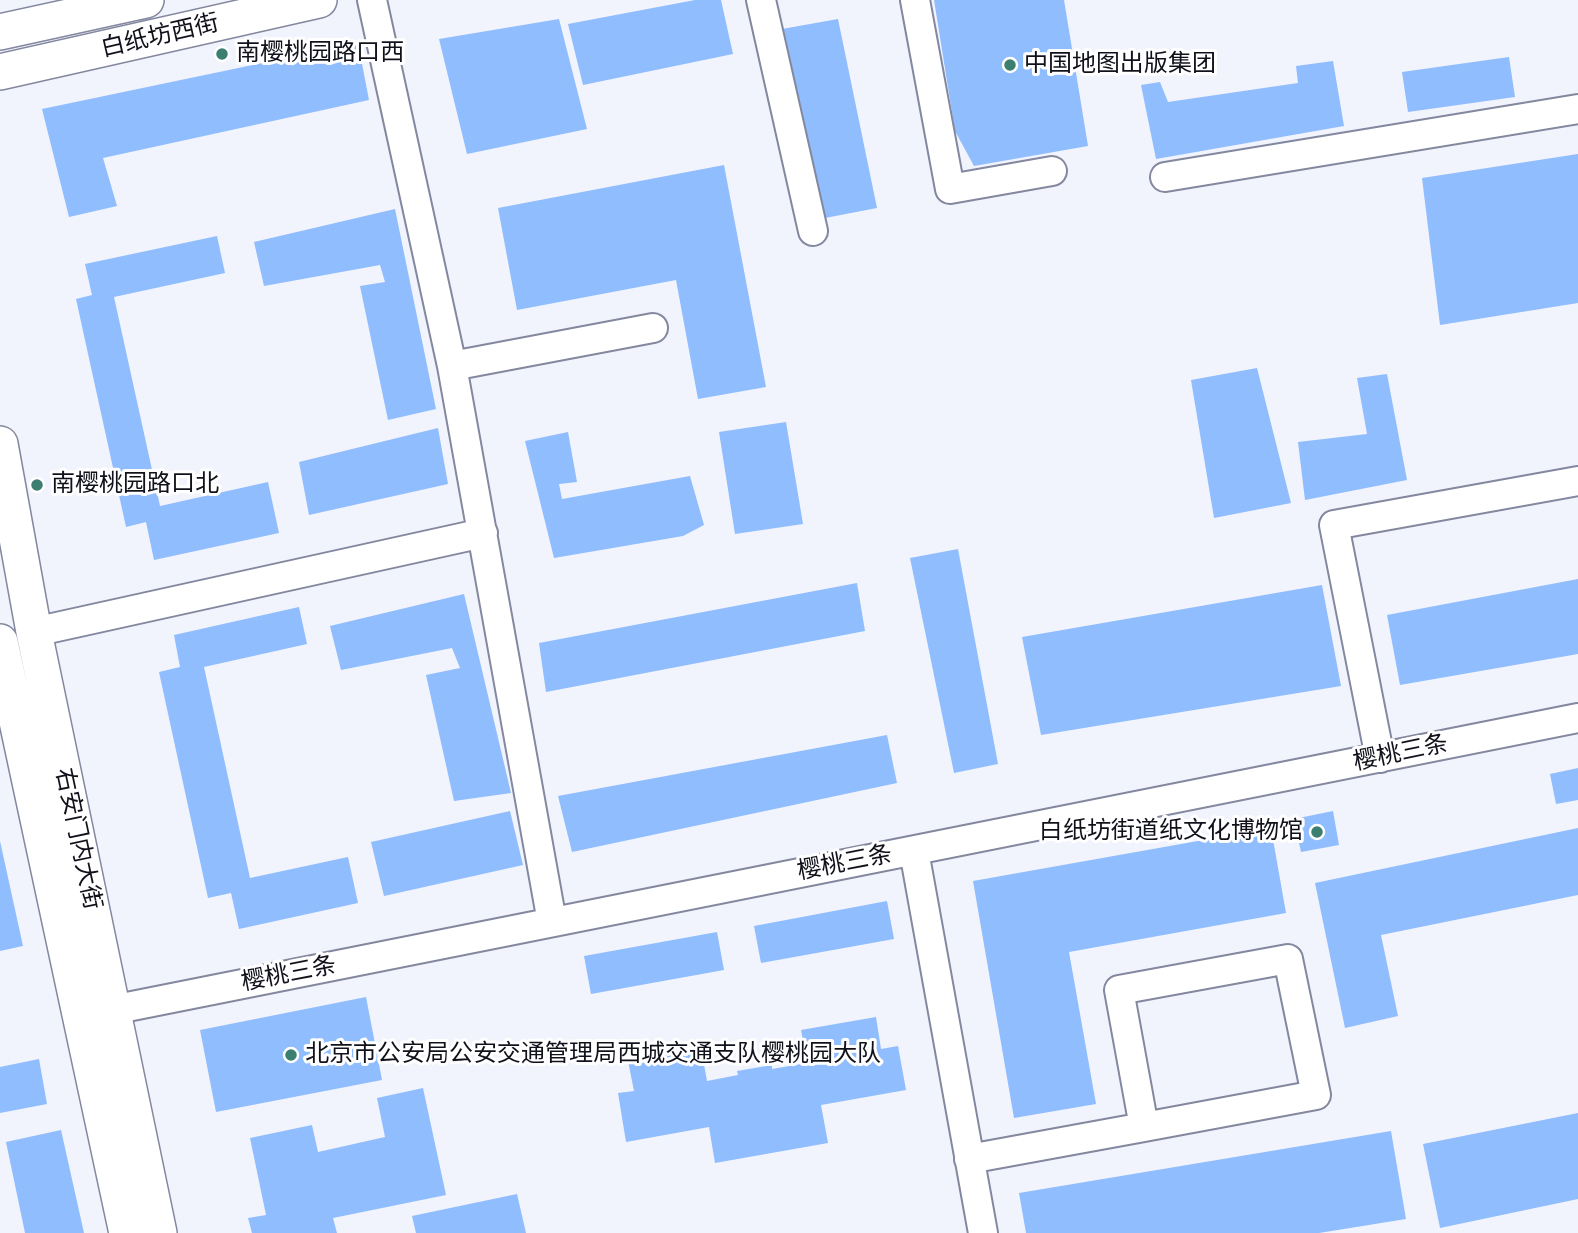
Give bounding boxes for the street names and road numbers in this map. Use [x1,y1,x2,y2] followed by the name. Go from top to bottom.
[98,9,222,65] street label: 白纸坊西街
[1351,730,1451,778] street label: 樱桃三条
[48,766,106,912] street label: 右安门内大街
[795,841,895,887] street label: 樱桃三条
[239,952,339,998] street label: 樱桃三条

